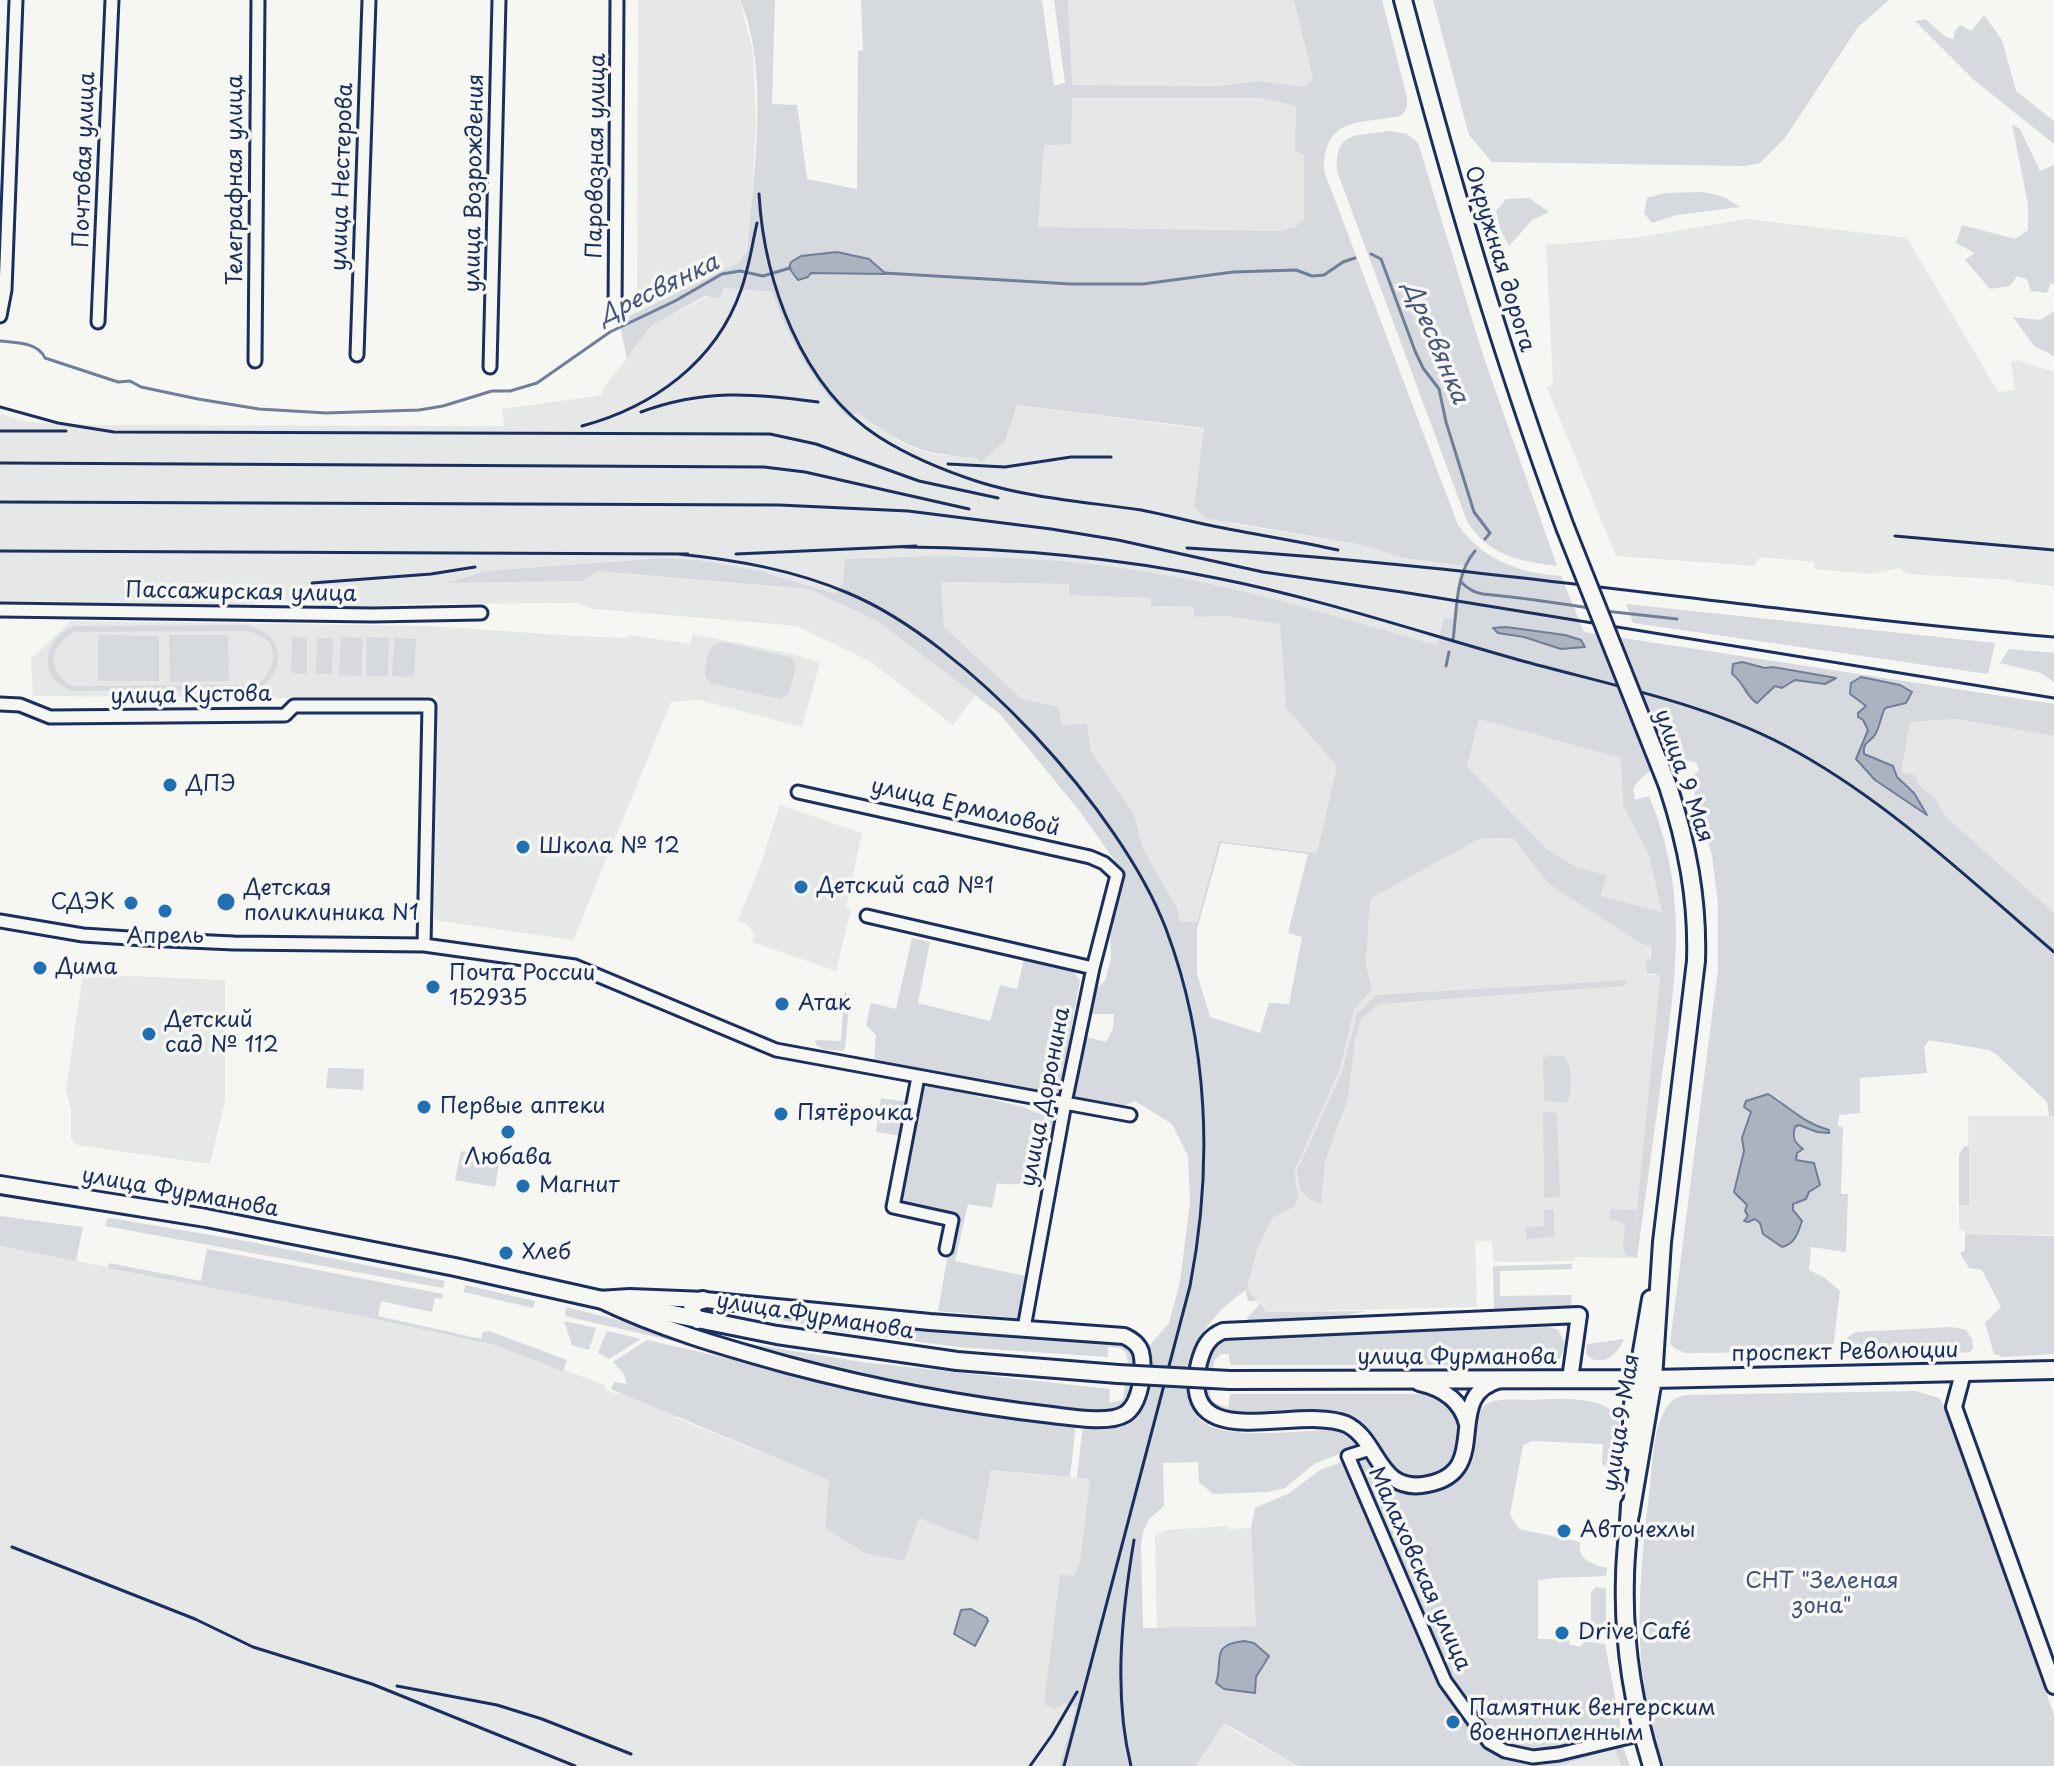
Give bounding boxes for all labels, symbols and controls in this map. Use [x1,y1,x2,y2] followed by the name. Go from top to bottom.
[582,53,612,259] street label: Паровозная улица
[69,72,101,248] street label: Почтовая улица
[460,73,490,293] street label: улица Возрождения
[223,75,249,285] street label: Телеграфная улица
[327,83,359,271] street label: улица Нестерова
[1458,163,1540,355] street label: Окружная дорога
[594,249,724,331] water label: Дресвянка
[1396,278,1474,408] water label: Дресвянка
[125,578,357,608] street label: Пассажирская улица
[110,681,272,711] street label: улица Кустова
[1648,706,1718,846] street label: улица 9 Мая
[186,772,236,798] place label: ДПЭ
[868,773,1062,843] street label: улица Ермоловой
[161,776,179,794] marker: ДПЭ
[539,834,680,860] place label: Школа № 12
[514,838,532,856] marker: Школа № 12
[817,874,994,900] place label: Детский сад №1
[244,876,419,928] place label: Детская поликлиника N1
[792,878,810,896] marker: Детский сад №1
[50,890,115,916] place label: СДЭК
[215,891,237,913] marker: Детская поликлиника N1
[122,894,140,912] marker: СДЭК
[156,902,174,920] marker: Апрель
[126,924,204,950] place label: Апрель
[56,955,117,981] place label: Дима
[31,959,49,977] marker: Дима
[449,961,595,1012] place label: Почта России 152935
[424,978,442,996] marker: Почта России 152935
[798,991,851,1017] place label: Атак
[773,995,791,1013] marker: Атак
[1016,1005,1076,1189] street label: улица Доронина
[165,1008,278,1060] place label: Детский сад № 112
[140,1025,158,1043] marker: Детский сад № 112
[440,1094,606,1120] place label: Первые аптеки
[415,1098,433,1116] marker: Первые аптеки
[797,1101,913,1127] place label: Пятёрочка
[772,1105,790,1123] marker: Пятёрочка
[499,1123,517,1141] marker: Любава
[464,1145,552,1171] place label: Любава
[79,1163,281,1223] street label: улица Фурманова
[539,1173,619,1199] place label: Магнит
[514,1177,532,1195] marker: Магнит
[522,1240,571,1266] place label: Хлеб
[497,1244,515,1262] marker: Хлеб
[714,1288,916,1346] street label: улица Фурманова
[1731,1338,1959,1368] street label: проспект Революции
[1357,1345,1557,1371] street label: улица Фурманова
[1598,1352,1646,1494] street label: улица 9 Мая
[1362,1463,1476,1675] street label: Малаховская улица
[1580,1518,1695,1544] place label: Авточехлы
[1555,1522,1573,1540] marker: Авточехлы
[1745,1569,1899,1620] park label: СНТ "Зеленая зона"
[1578,1620,1691,1646] place label: Drive Café
[1553,1624,1571,1642] marker: Drive Café
[1469,1696,1716,1748] place label: Памятник венгерским военнопленным
[1444,1713,1462,1731] marker: Памятник венгерским военнопленным

